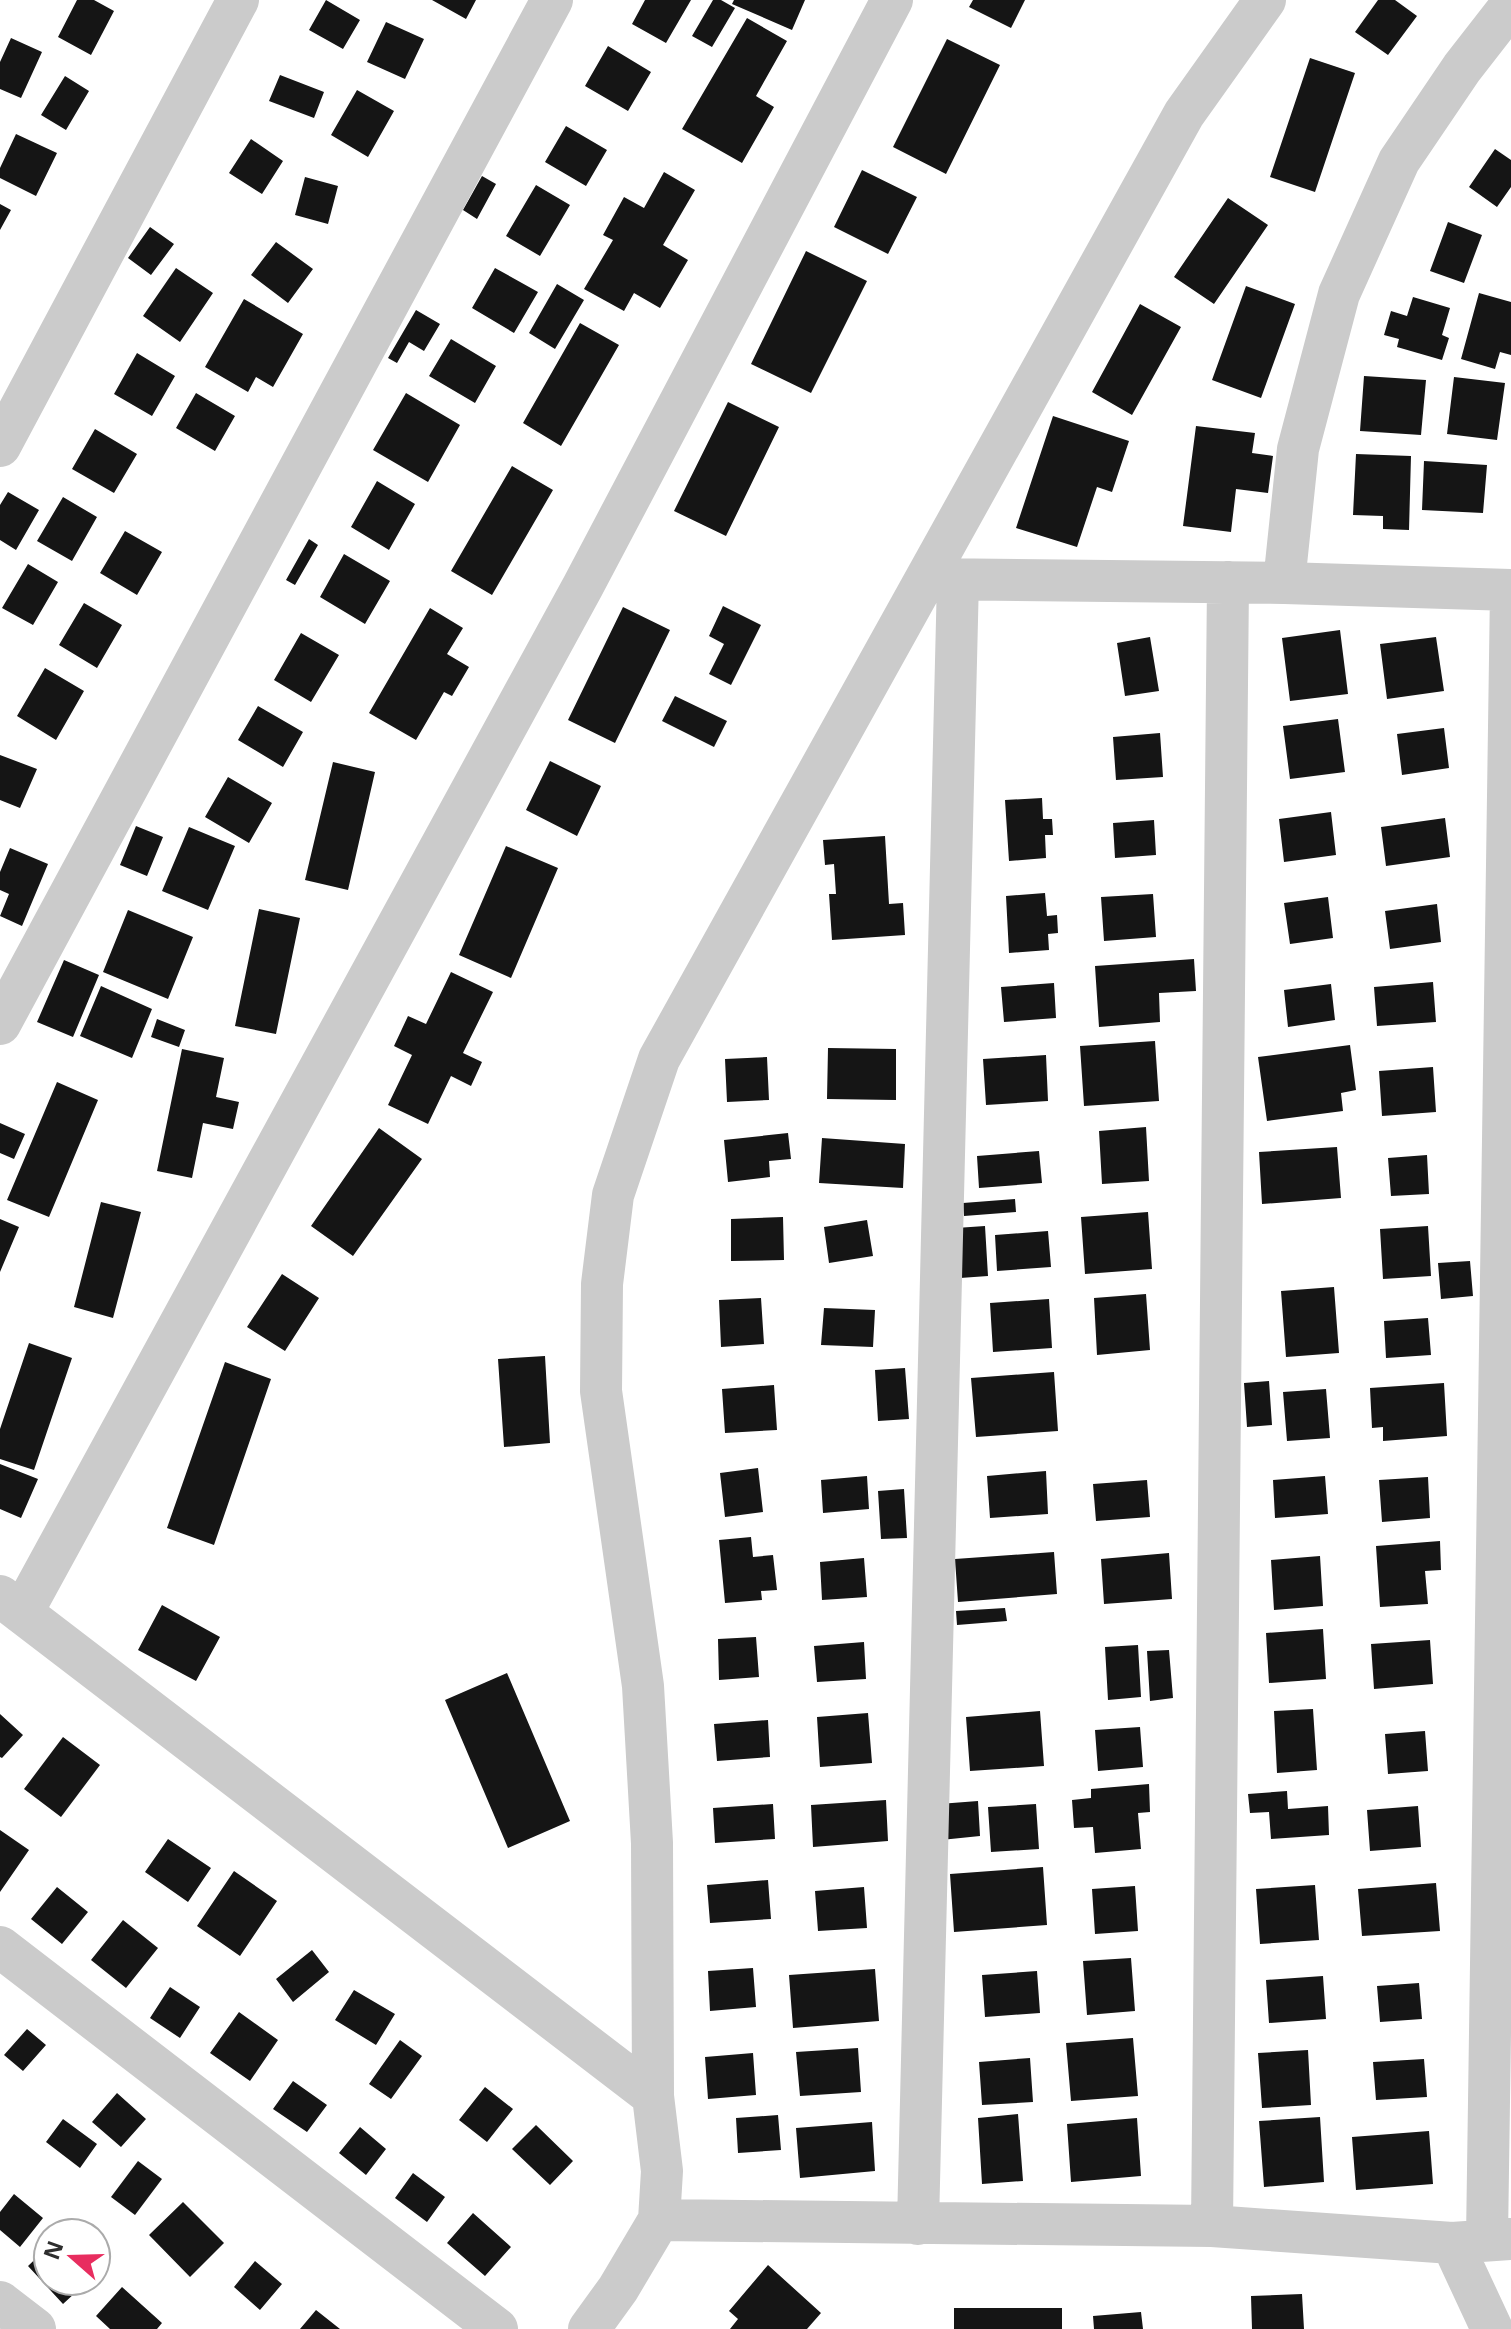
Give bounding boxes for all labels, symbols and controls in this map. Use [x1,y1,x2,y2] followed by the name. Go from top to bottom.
[32,2217,112,2297] north arrow
[35,2236,69,2263] text: N

